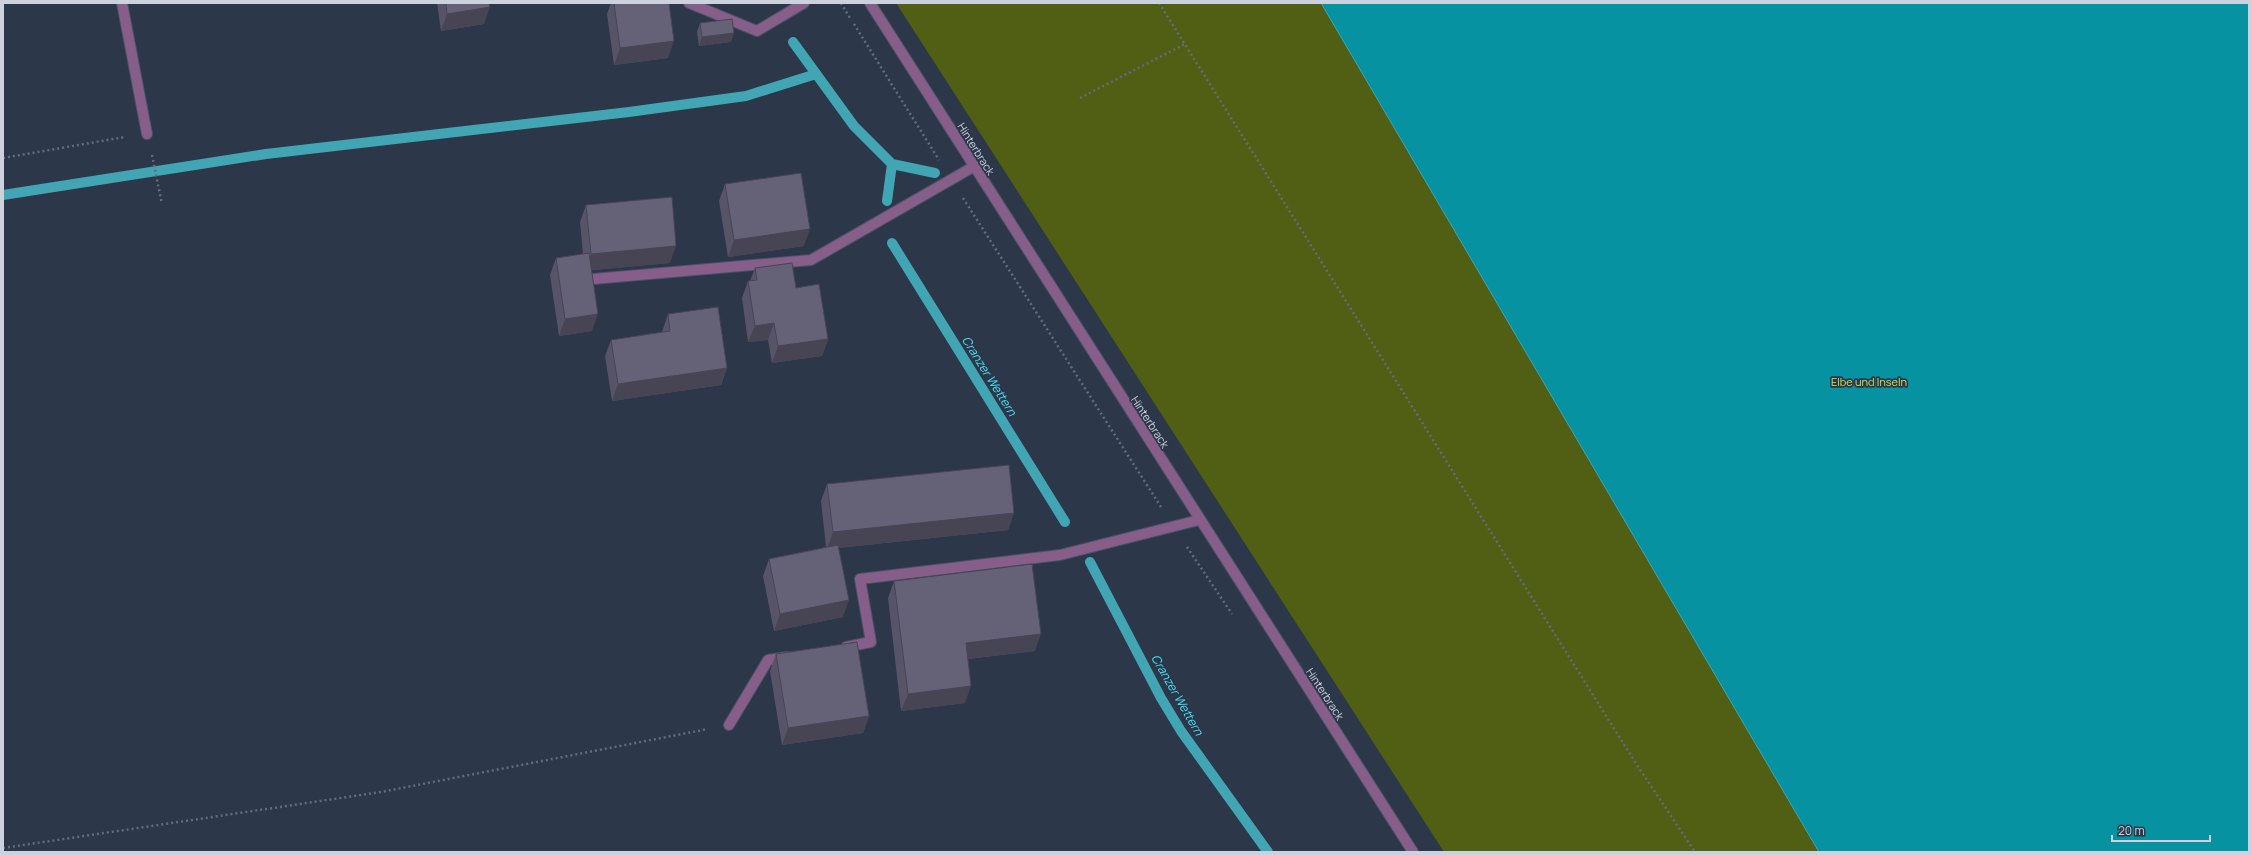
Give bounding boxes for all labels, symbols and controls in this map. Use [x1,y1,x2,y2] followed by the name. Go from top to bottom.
[954,120,999,178] street label: Hinterbrack
[958,333,1021,420] water label: Cranzer Wettern
[1831,374,1907,389] park label: Elbe und Inseln
[1128,393,1173,451] street label: Hinterbrack
[1147,651,1208,739] water label: Cranzer Wettern
[1303,665,1348,723] street label: Hinterbrack
[2112,817,2210,843] scale bar
[2118,822,2145,839] text: 20 m

